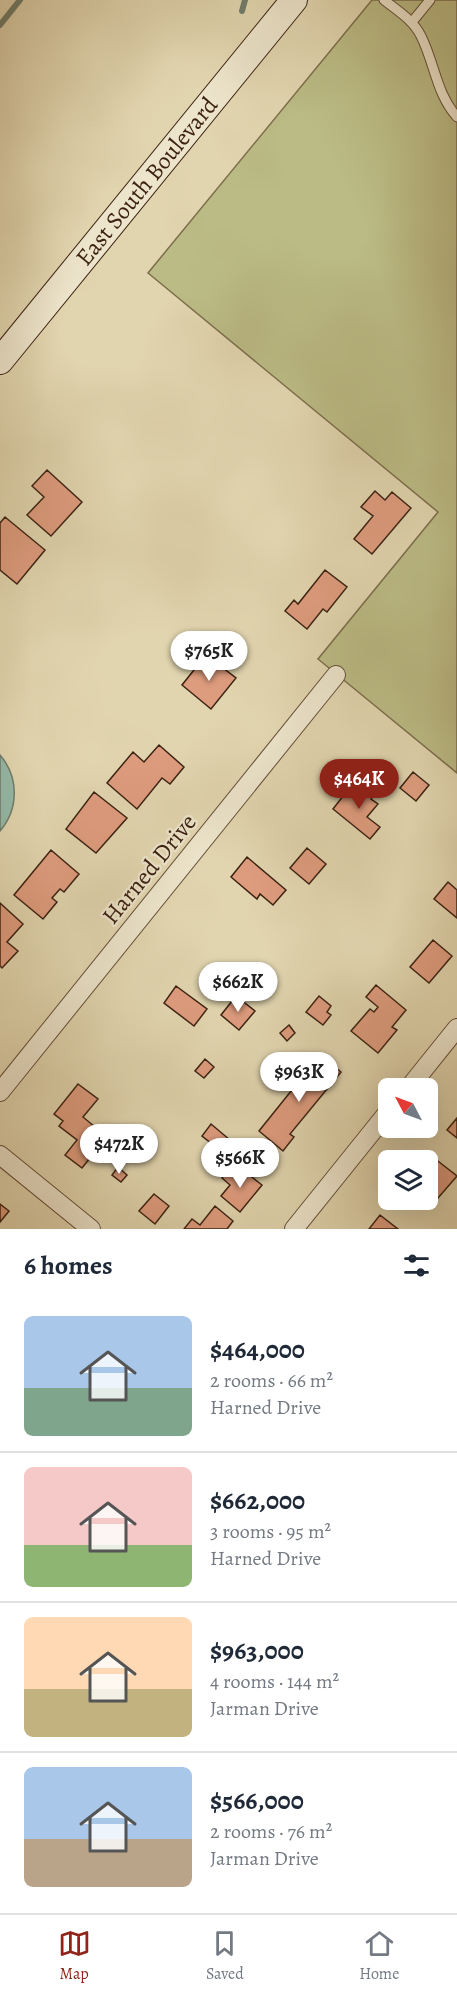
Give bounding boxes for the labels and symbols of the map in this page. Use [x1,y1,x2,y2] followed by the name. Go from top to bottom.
[68,90,225,272] street label: East South Boulevard
[167,631,251,682] pin: $765K
[317,759,401,810] pin: $464K
[95,807,203,931] street label: Harned Drive
[196,962,280,1013] pin: $662K
[257,1052,341,1103] pin: $963K
[378,1078,438,1138] north arrow
[77,1124,161,1175] pin: $472K
[198,1138,282,1189] pin: $566K

